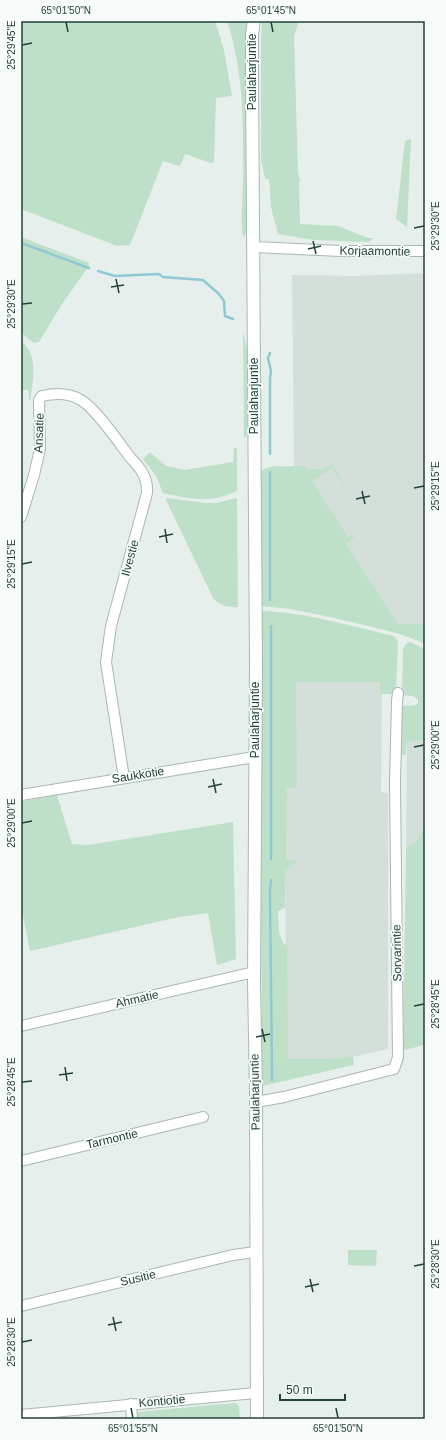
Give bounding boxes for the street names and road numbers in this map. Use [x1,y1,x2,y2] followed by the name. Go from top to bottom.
[245,33,259,110] street label: Paulaharjuntie
[340,243,411,259] street label: Korjaamontie
[247,357,261,434] street label: Paulaharjuntie
[31,412,47,453] street label: Ansatie
[118,538,142,578] street label: Ilvestie
[248,681,262,758] street label: Paulaharjuntie
[111,764,165,786] street label: Saukkotie
[389,924,404,982] street label: Sorvarintie
[114,987,160,1011] street label: Ahmatie
[247,1053,263,1130] street label: Paulaharjuntie
[85,1126,140,1152] street label: Tarmontie
[119,1267,157,1289] street label: Susitie
[138,1392,186,1410] street label: Kontiotie

